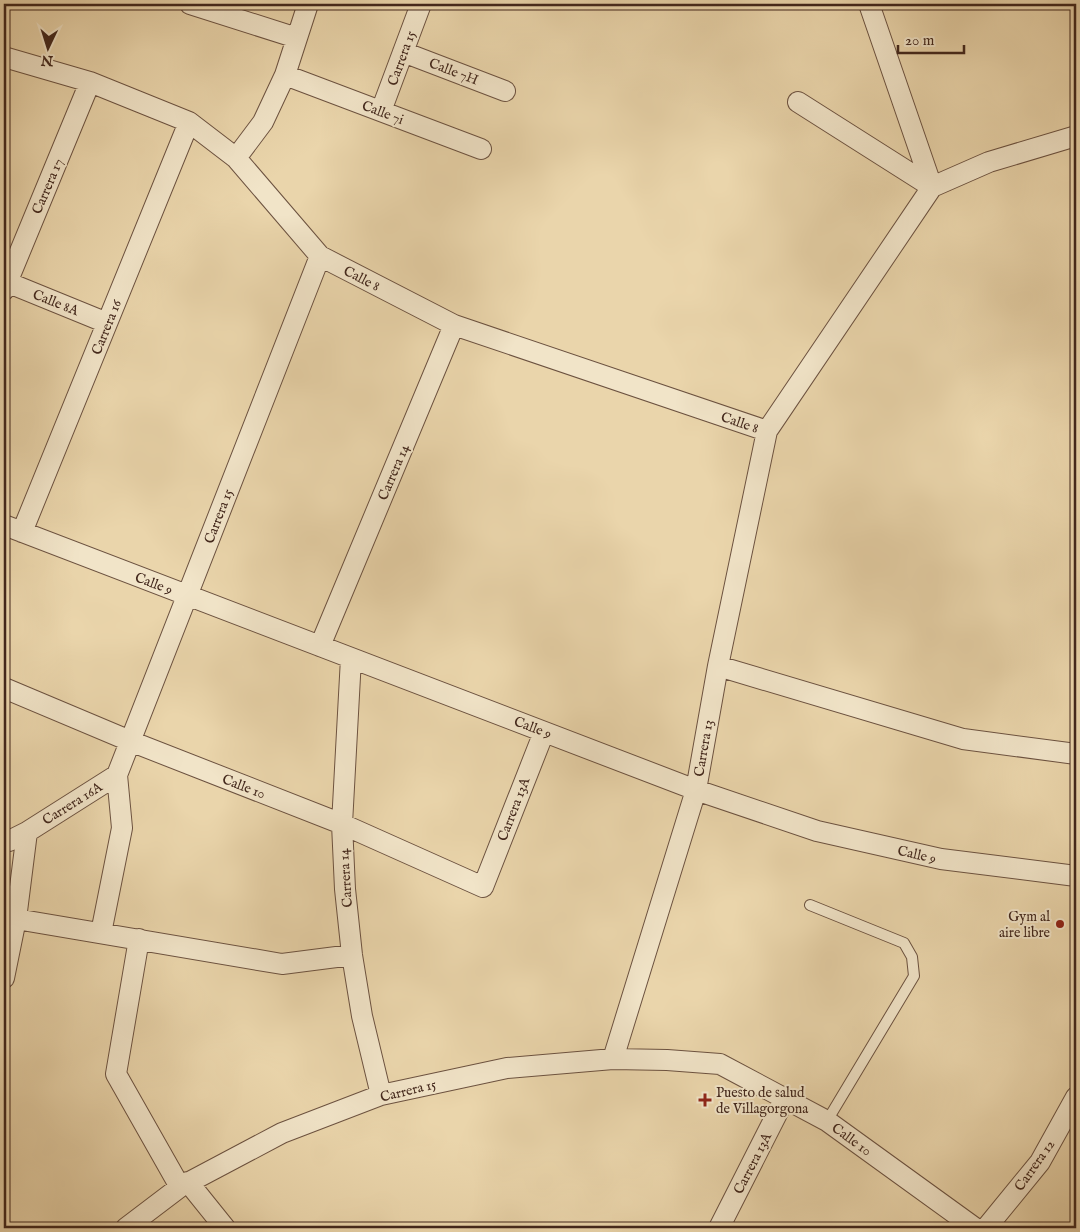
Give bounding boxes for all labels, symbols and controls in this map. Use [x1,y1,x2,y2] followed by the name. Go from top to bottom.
[22,22,72,72] north arrow
[898,22,964,54] scale bar
[384,28,420,88] street label: Carrera 15
[905,31,935,50] text: 20 m
[40,51,55,69] text: N
[426,54,481,90] street label: Calle 7H
[359,97,406,129] street label: Calle 7i
[28,156,68,217] street label: Carrera 17
[340,262,383,296] street label: Calle 8
[30,286,82,320] street label: Calle 8A
[88,296,127,358] street label: Carrera 16
[718,408,761,438] street label: Calle 8
[374,442,414,503] street label: Carrera 14
[200,486,238,546] street label: Carrera 15
[132,568,175,599] street label: Calle 9
[511,712,554,743] street label: Calle 9
[690,718,718,778] street label: Carrera 13
[219,770,268,803] street label: Calle 10
[494,774,535,844] street label: Carrera 13A
[39,778,106,829] street label: Carrera 16A
[896,842,938,868] street label: Calle 9
[335,848,357,908] street label: Carrera 14
[999,908,1051,942] place label: Gym al aire libre
[1054,918,1066,930] marker: Gym al aire libre
[378,1075,438,1107] street label: Carrera 15
[716,1084,809,1118] place label: Puesto de salud de Villagorgona
[698,1093,712,1107] marker: Puesto de salud de Villagorgona
[828,1119,875,1160] street label: Calle 10
[730,1129,776,1197] street label: Carrera 13A
[1011,1136,1059,1195] street label: Carrera 12

